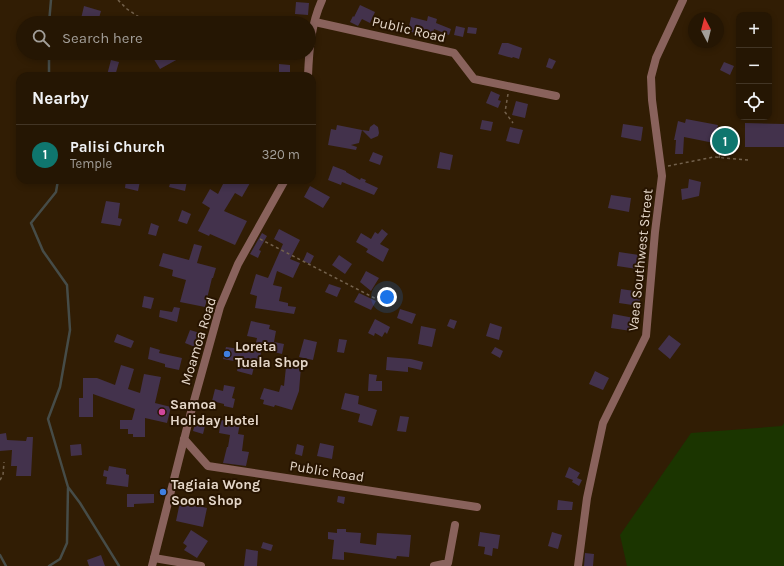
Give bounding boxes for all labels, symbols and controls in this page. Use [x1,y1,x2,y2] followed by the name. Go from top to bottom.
[688,12,724,48] north arrow
[736,12,772,120] map controls
[736,12,772,48] button: +
[370,13,448,46] street label: Public Road
[16,16,316,60] search box
[30,27,52,49] icon: search
[62,29,143,47] text: Search here
[736,48,772,84] button: −
[736,84,772,120] button: locate
[32,88,89,108] text: Nearby
[712,126,738,156] pin: 1
[70,138,165,156] text: Palisi Church
[43,147,47,162] text: 1
[262,147,300,162] text: 320 m
[70,156,112,171] text: Temple
[625,188,656,332] street label: Vaea Southwest Street
[377,287,397,307] your location
[177,295,220,387] street label: Moamoa Road
[235,338,308,371] place label: Loreta Tuala Shop
[222,349,232,359] marker: Loreta Tuala Shop
[170,396,259,429] place label: Samoa Holiday Hotel
[157,407,167,417] marker: Samoa Holiday Hotel
[288,457,365,486] street label: Public Road
[171,476,260,509] place label: Tagiaia Wong Soon Shop
[158,487,168,497] marker: Tagiaia Wong Soon Shop

